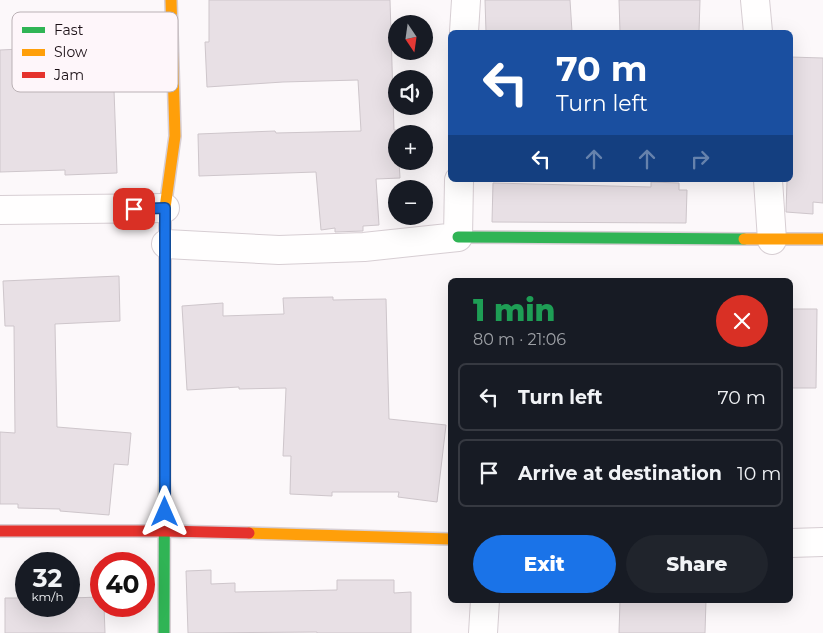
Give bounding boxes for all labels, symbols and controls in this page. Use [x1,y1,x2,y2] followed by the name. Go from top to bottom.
[12,12,178,92] legend
[388,15,432,60] north arrow
[388,15,433,225] map controls
[54,21,84,39] text: Fast
[54,43,88,61] text: Slow
[556,47,647,90] text: 70 m
[473,50,538,115] icon: left
[53,66,84,84] text: Jam
[388,70,433,115] button: sound
[556,90,648,117] text: Turn left
[388,125,433,170] button: +
[527,145,555,173] icon: left
[580,145,608,173] icon: ahead
[633,145,661,173] icon: ahead
[686,145,714,173] icon: right
[388,180,433,225] button: −
[113,188,155,230] pin
[120,195,148,223] icon: arrive
[473,292,556,329] text: 1 min
[716,295,768,347] button: close
[473,330,566,349] text: 80 m · 21:06
[475,383,503,411] icon: left
[518,386,603,409] text: Turn left
[717,386,766,409] text: 70 m
[475,459,503,487] icon: arrive
[518,462,722,485] text: Arrive at destination
[737,462,782,485] text: 10 m
[138,485,190,537] position arrow
[473,535,616,593] button: Exit
[626,535,768,593] button: Share
[90,552,155,617] speed limit sign: 40
[33,563,62,593] text: 32
[31,589,64,604] text: km/h

